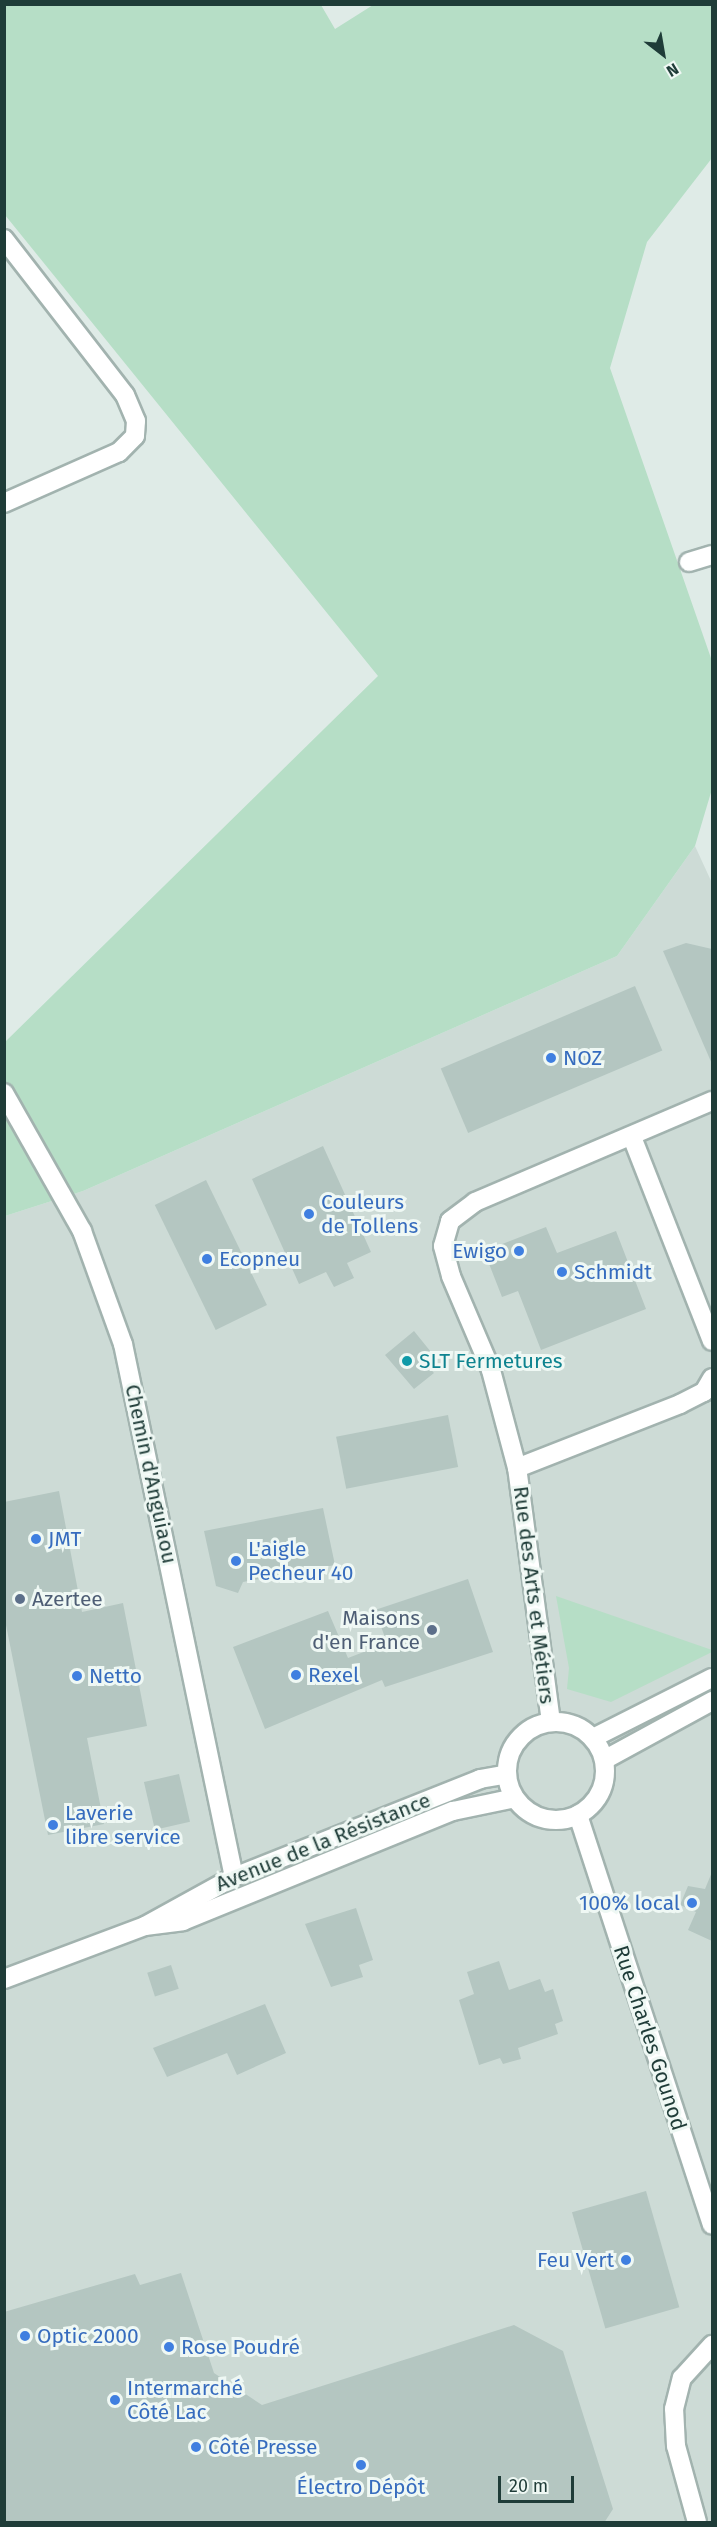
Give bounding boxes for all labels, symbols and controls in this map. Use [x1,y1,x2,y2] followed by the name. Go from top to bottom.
[633,24,693,84] north arrow
[663,59,682,81] text: N
[563,1045,602,1071] place label: NOZ
[544,1051,558,1065] marker: NOZ
[321,1189,418,1239] place label: Couleurs de Tollens
[302,1207,316,1221] marker: Couleurs de Tollens
[452,1238,507,1264] place label: Ewigo
[512,1244,526,1258] marker: Ewigo
[219,1246,300,1272] place label: Ecopneu
[200,1252,214,1266] marker: Ecopneu
[574,1259,652,1285] place label: Schmidt
[555,1265,569,1279] marker: Schmidt
[419,1348,563,1374] place label: SLT Fermetures
[400,1354,414,1368] marker: SLT Fermetures
[120,1382,182,1566] street label: Chemin d'Anguiaou
[508,1485,560,1705] street label: Rue des Arts et Métiers
[48,1526,81,1552] place label: JMT
[29,1532,43,1546] marker: JMT
[248,1536,354,1586] place label: L'aigle Pecheur 40
[229,1554,243,1568] marker: L'aigle Pecheur 40
[32,1586,103,1612] place label: Azertee
[13,1592,27,1606] marker: Azertee
[312,1605,420,1655] place label: Maisons d'en France
[425,1623,439,1637] marker: Maisons d'en France
[308,1662,359,1688] place label: Rexel
[89,1663,142,1689] place label: Netto
[289,1668,303,1682] marker: Rexel
[70,1669,84,1683] marker: Netto
[212,1787,434,1897] street label: Avenue de la Résistance
[65,1800,181,1850] place label: Laverie libre service
[46,1818,60,1832] marker: Laverie libre service
[579,1890,680,1916] place label: 100% local
[685,1896,699,1910] marker: 100% local
[608,1942,692,2134] street label: Rue Charles Gounod
[537,2247,614,2273] place label: Feu Vert
[619,2253,633,2267] marker: Feu Vert
[37,2323,139,2349] place label: Optic 2000
[18,2329,32,2343] marker: Optic 2000
[181,2334,300,2360] place label: Rose Poudré
[162,2340,176,2354] marker: Rose Poudré
[127,2375,243,2425] place label: Intermarché Côté Lac
[108,2393,122,2407] marker: Intermarché Côté Lac
[208,2434,317,2460] place label: Côté Presse
[189,2440,203,2454] marker: Côté Presse
[354,2458,368,2472] marker: Électro Dépôt
[501,2464,578,2502] scale bar
[297,2474,425,2500] place label: Électro Dépôt
[509,2475,548,2497] text: 20 m

